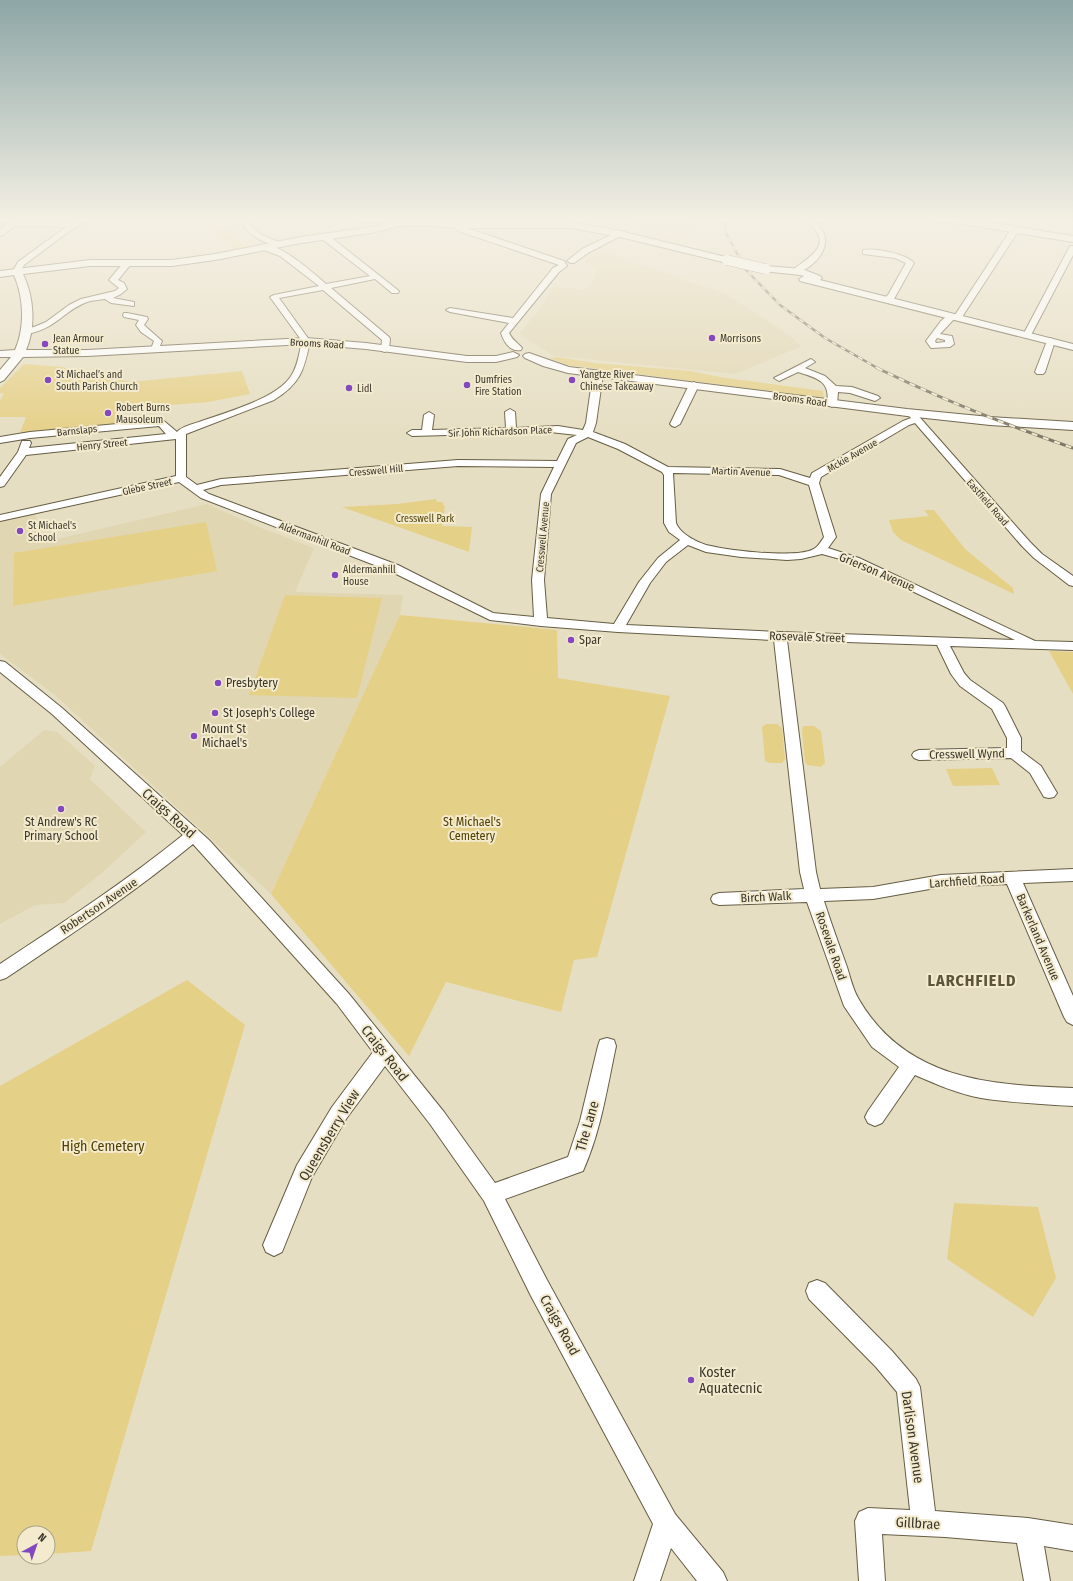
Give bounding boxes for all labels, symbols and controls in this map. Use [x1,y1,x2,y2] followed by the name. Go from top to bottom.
[53,333,104,357] place label: Jean Armour Statue
[707,333,717,343] marker: Morrisons
[720,333,761,345] place label: Morrisons
[290,337,344,351] street label: Brooms Road
[40,339,50,349] marker: Jean Armour Statue
[56,369,138,393] place label: St Michael’s and South Parish Church
[580,369,654,393] place label: Yangtze River Chinese Takeaway
[475,374,521,398] place label: Dumfries Fire Station
[43,375,53,385] marker: St Michael’s and South Parish Church
[567,375,577,385] marker: Yangtze River Chinese Takeaway
[462,380,472,390] marker: Dumfries Fire Station
[344,383,354,393] marker: Lidl
[357,383,372,395] place label: Lidl
[772,390,828,410] street label: Brooms Road
[116,402,170,426] place label: Robert Burns Mausoleum
[103,408,113,418] marker: Robert Burns Mausoleum
[56,423,98,439] street label: Barnslaps
[448,424,552,440] street label: Sir John Richardson Place
[76,436,129,454] street label: Henry Street
[825,437,880,475] street label: Mckie Avenue
[348,463,404,479] street label: Cresswell Hill
[711,465,771,479] street label: Martin Avenue
[121,476,174,498] street label: Glebe Street
[964,477,1011,529] street label: Eastfield Road
[534,501,552,573] street label: Cresswell Avenue
[396,513,454,525] park label: Cresswell Park
[28,520,76,544] place label: St Michael's School
[277,520,352,558] street label: Aldermanhill Road
[15,526,25,536] marker: St Michael's School
[837,550,917,594] street label: Grierson Avenue
[343,564,396,588] place label: Aldermanhill House
[330,570,340,580] marker: Aldermanhill House
[769,629,845,645] street label: Rosevale Street
[579,633,602,647] place label: Spar
[566,635,576,645] marker: Spar
[226,676,278,690] place label: Presbytery
[213,678,223,688] marker: Presbytery
[223,706,315,720] place label: St Joseph's College
[210,708,220,718] marker: St Joseph's College
[202,722,247,750] place label: Mount St Michael's
[189,731,199,741] marker: Mount St Michael's
[929,746,1005,762] street label: Cresswell Wynd
[138,785,199,842] street label: Craigs Road
[56,804,66,814] marker: St Andrew's RC Primary School
[24,815,98,843] place label: St Andrew's RC Primary School
[443,815,501,843] park label: St Michael's Cemetery
[929,871,1005,891] street label: Larchfield Road
[58,875,140,937] street label: Robertson Avenue
[740,889,792,905] street label: Birch Walk
[1013,892,1063,983] street label: Barkerland Avenue
[813,910,849,982] street label: Rosevale Road
[928,971,1016,990] district label: LARCHFIELD
[357,1022,412,1085] street label: Craigs Road
[295,1086,363,1184] street label: Queensberry View
[572,1099,603,1153] street label: The Lane
[61,1138,145,1155] park label: High Cemetery
[536,1292,583,1358] street label: Craigs Road
[699,1364,762,1397] place label: Koster Aquatecnic
[686,1375,696,1385] marker: Koster Aquatecnic
[898,1390,927,1484] street label: Darlison Avenue
[895,1514,941,1533] street label: Gillbrae
[16,1525,56,1565] north arrow
[35,1531,49,1545] text: N

